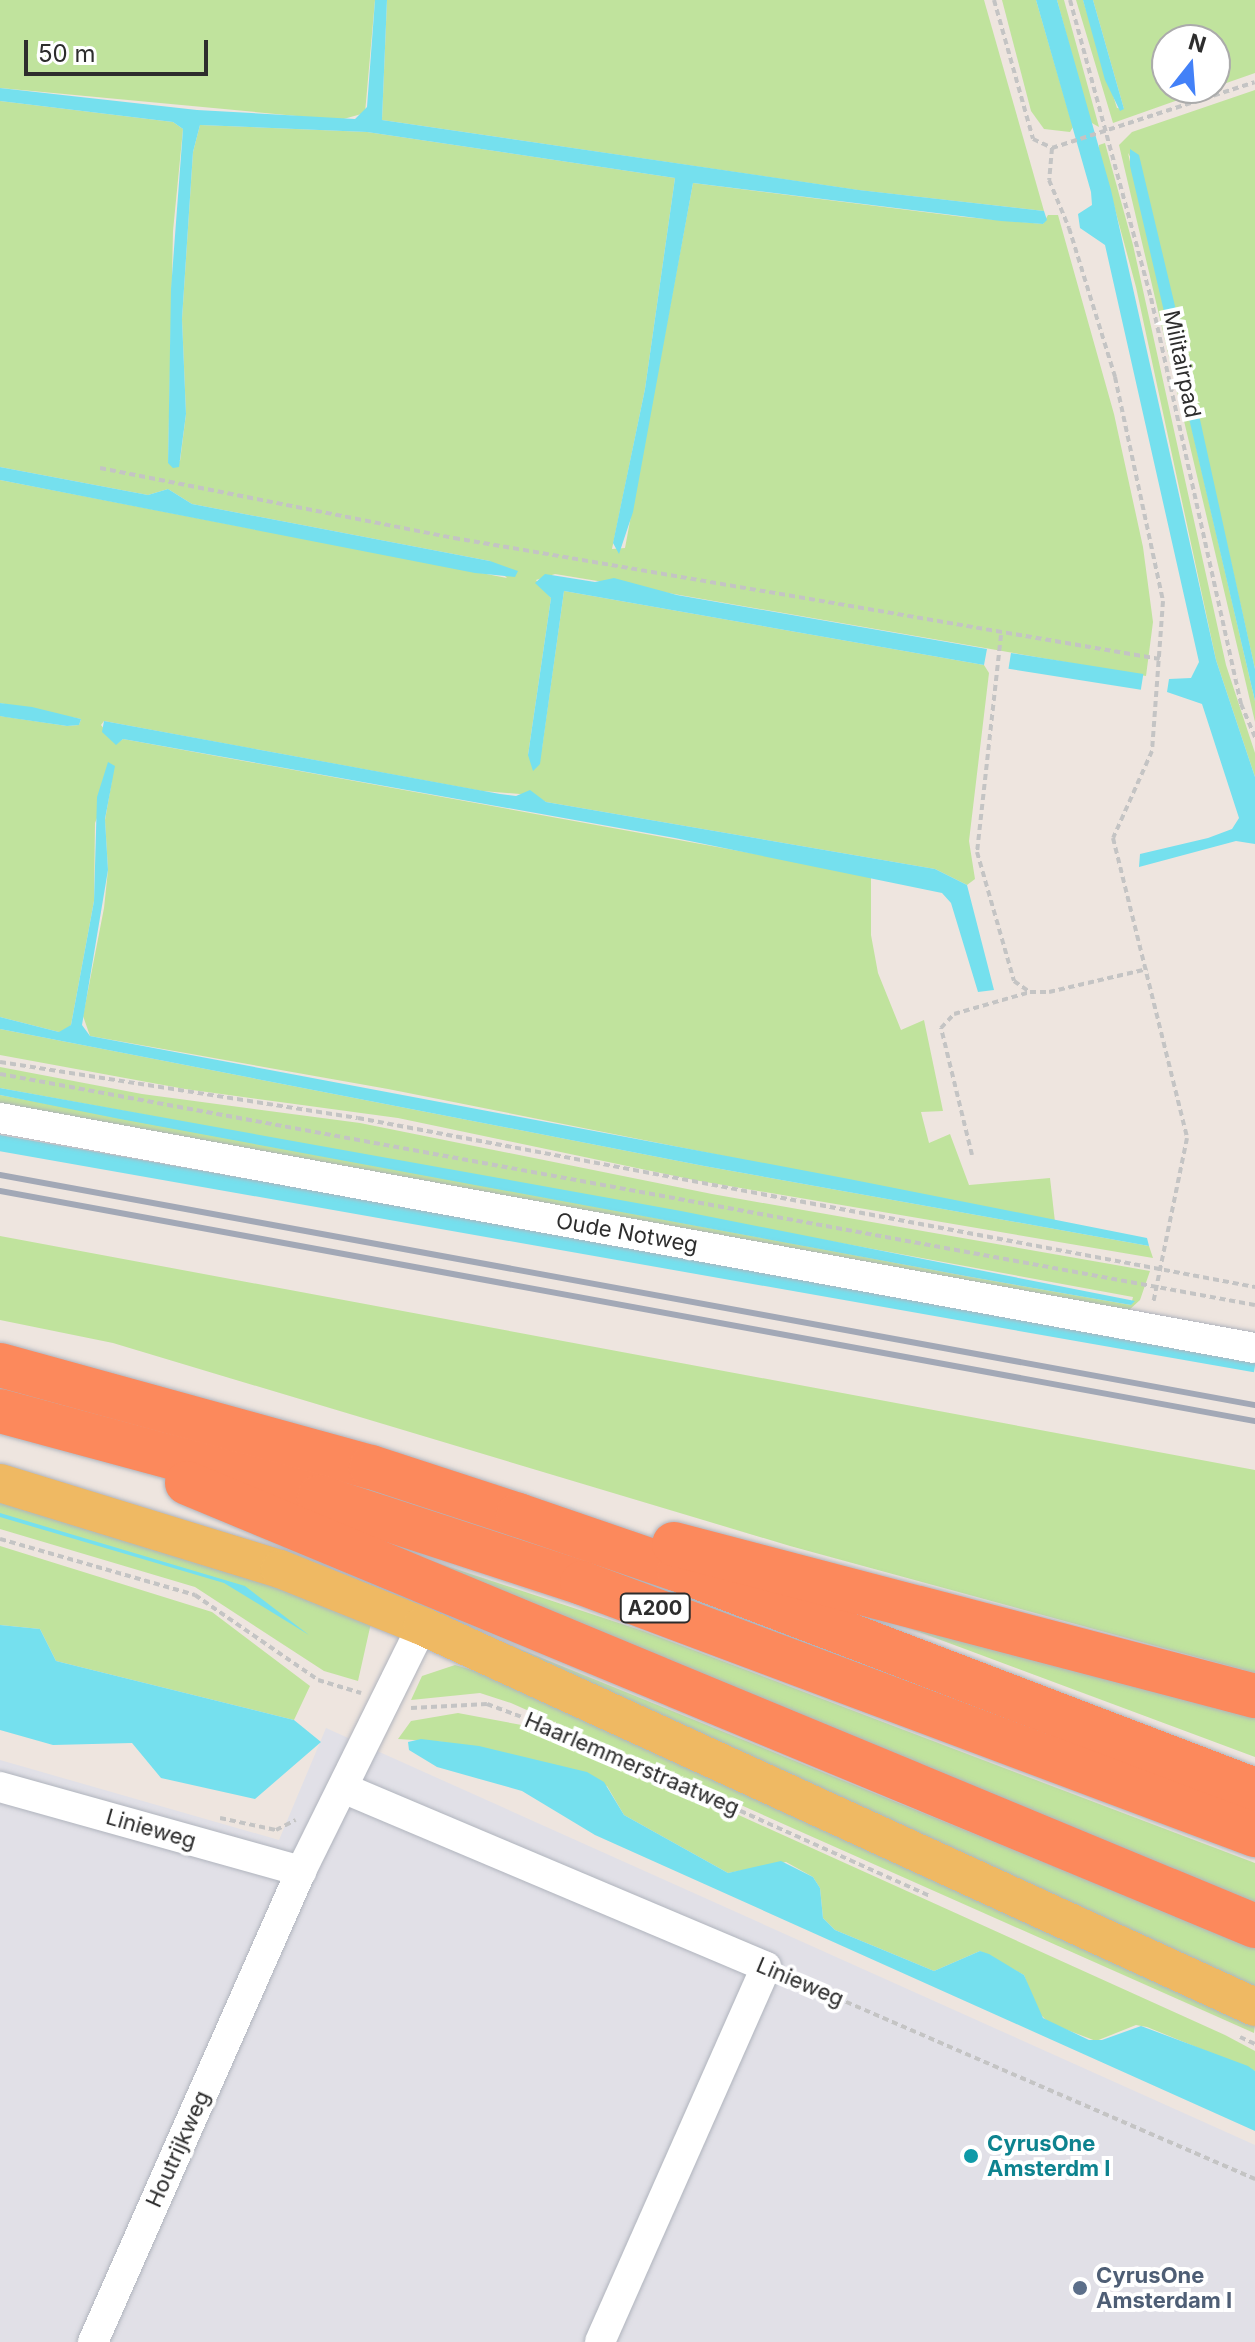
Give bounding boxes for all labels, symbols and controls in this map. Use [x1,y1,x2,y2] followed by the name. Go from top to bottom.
[28,24,212,74] scale bar
[1151,24,1231,104] north arrow
[1186,28,1209,58] text: N
[38,39,96,68] text: 50 m
[1158,308,1206,420] street label: Militairpad
[554,1208,700,1258] street label: Oude Notweg
[619,1592,691,1624] road number: A200
[521,1707,743,1821] street label: Haarlemmerstraatweg
[103,1804,199,1854] street label: Linieweg
[752,1952,848,2012] street label: Linieweg
[141,2087,215,2211] street label: Houtrijkweg
[987,2130,1111,2182] place label: CyrusOne Amsterdm I
[962,2147,980,2165] marker: CyrusOne Amsterdm I
[1096,2262,1232,2314] place label: CyrusOne Amsterdam I
[1071,2279,1089,2297] marker: CyrusOne Amsterdam I

